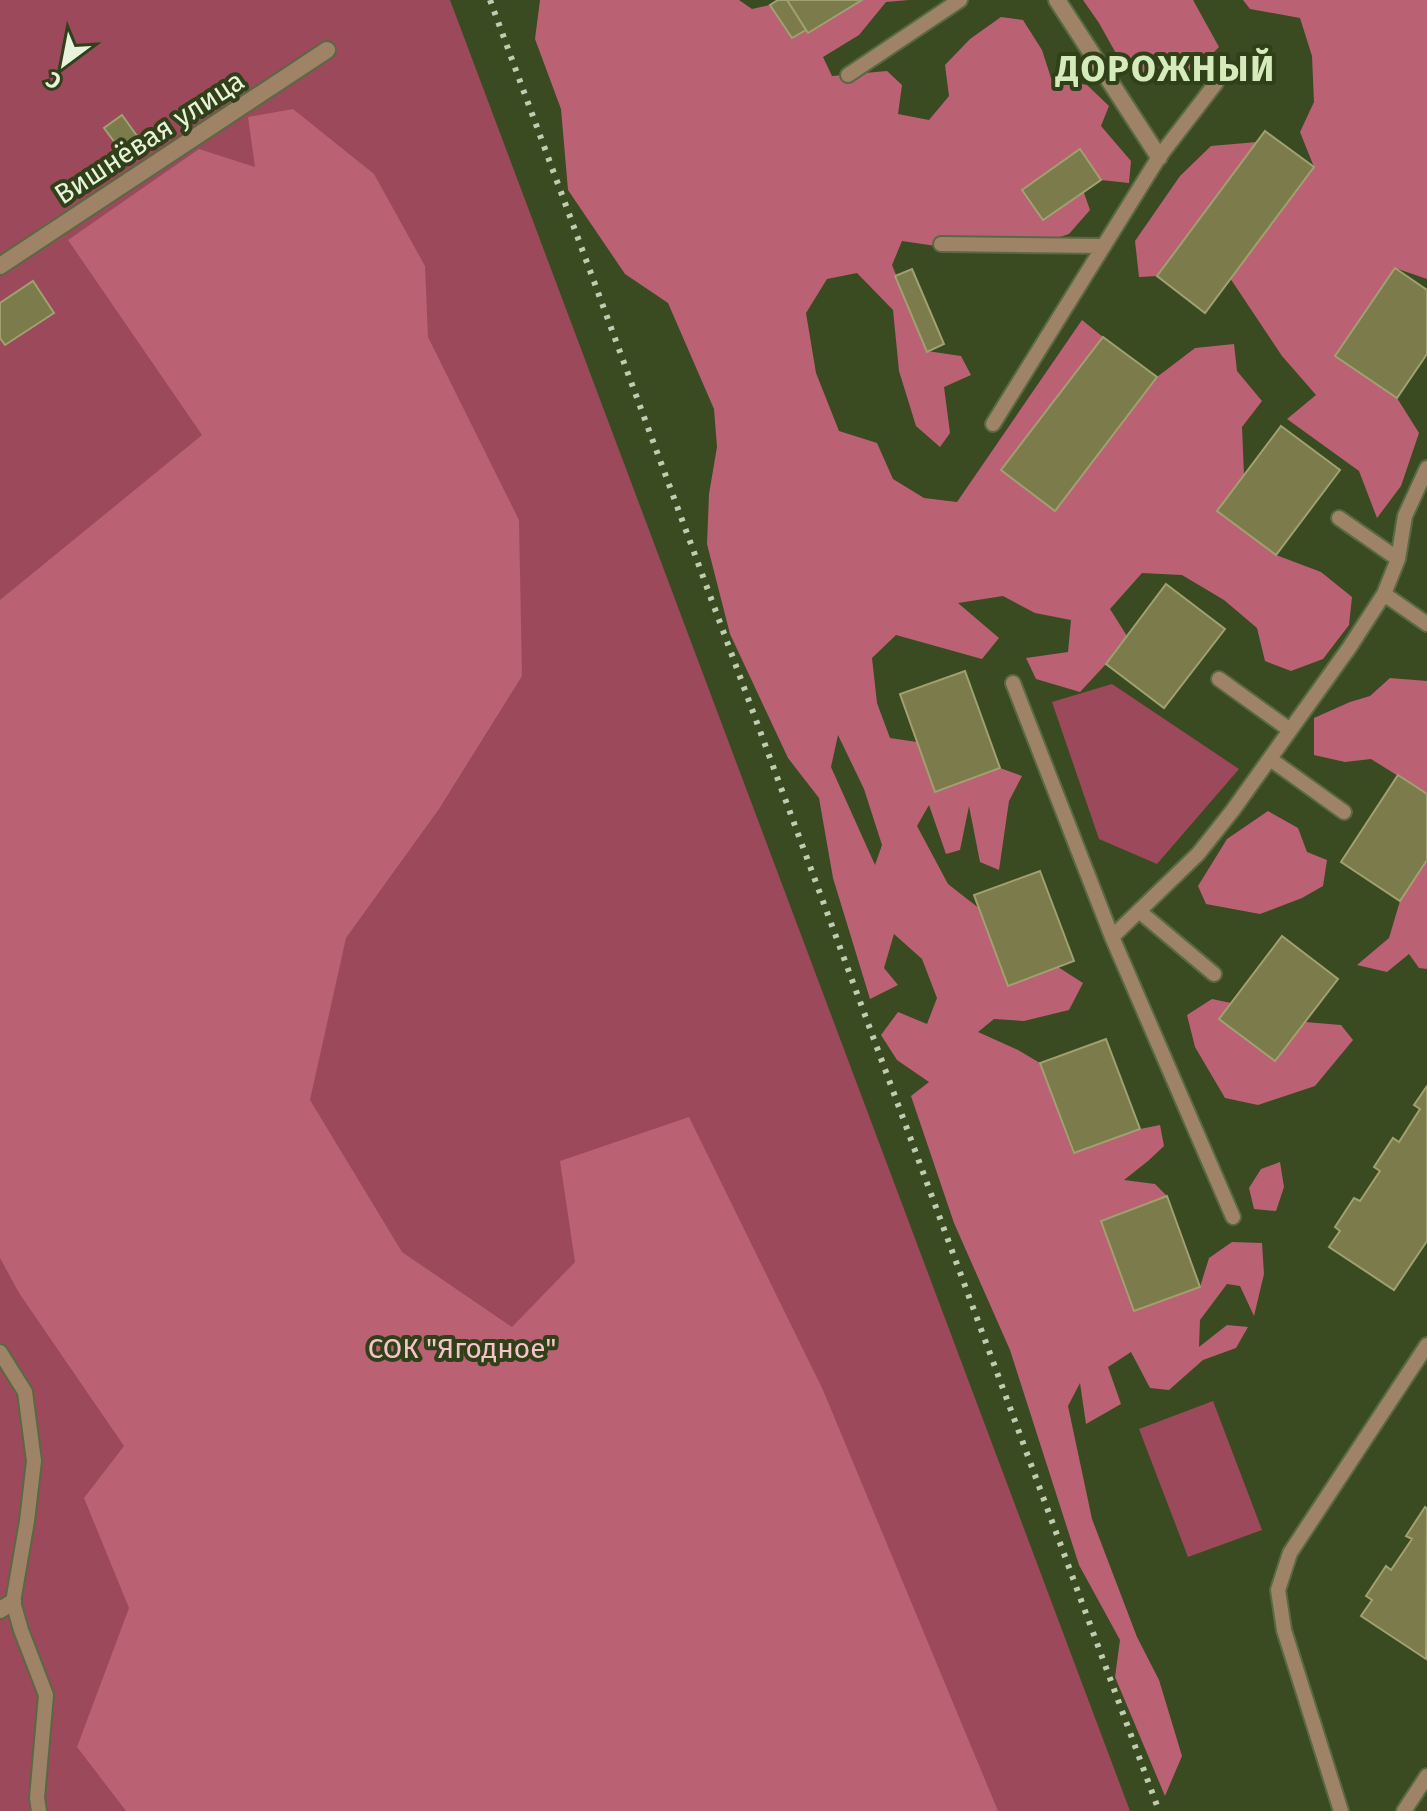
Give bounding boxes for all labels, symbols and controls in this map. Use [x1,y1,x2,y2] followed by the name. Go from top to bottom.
[24,24,104,104] north arrow
[1055,47,1276,91] district label: ДОРОЖНЫЙ
[48,64,250,211] street label: Вишнёвая улица
[41,66,66,95] text: С
[368,1332,556,1365] park label: СОК "Ягодное"

